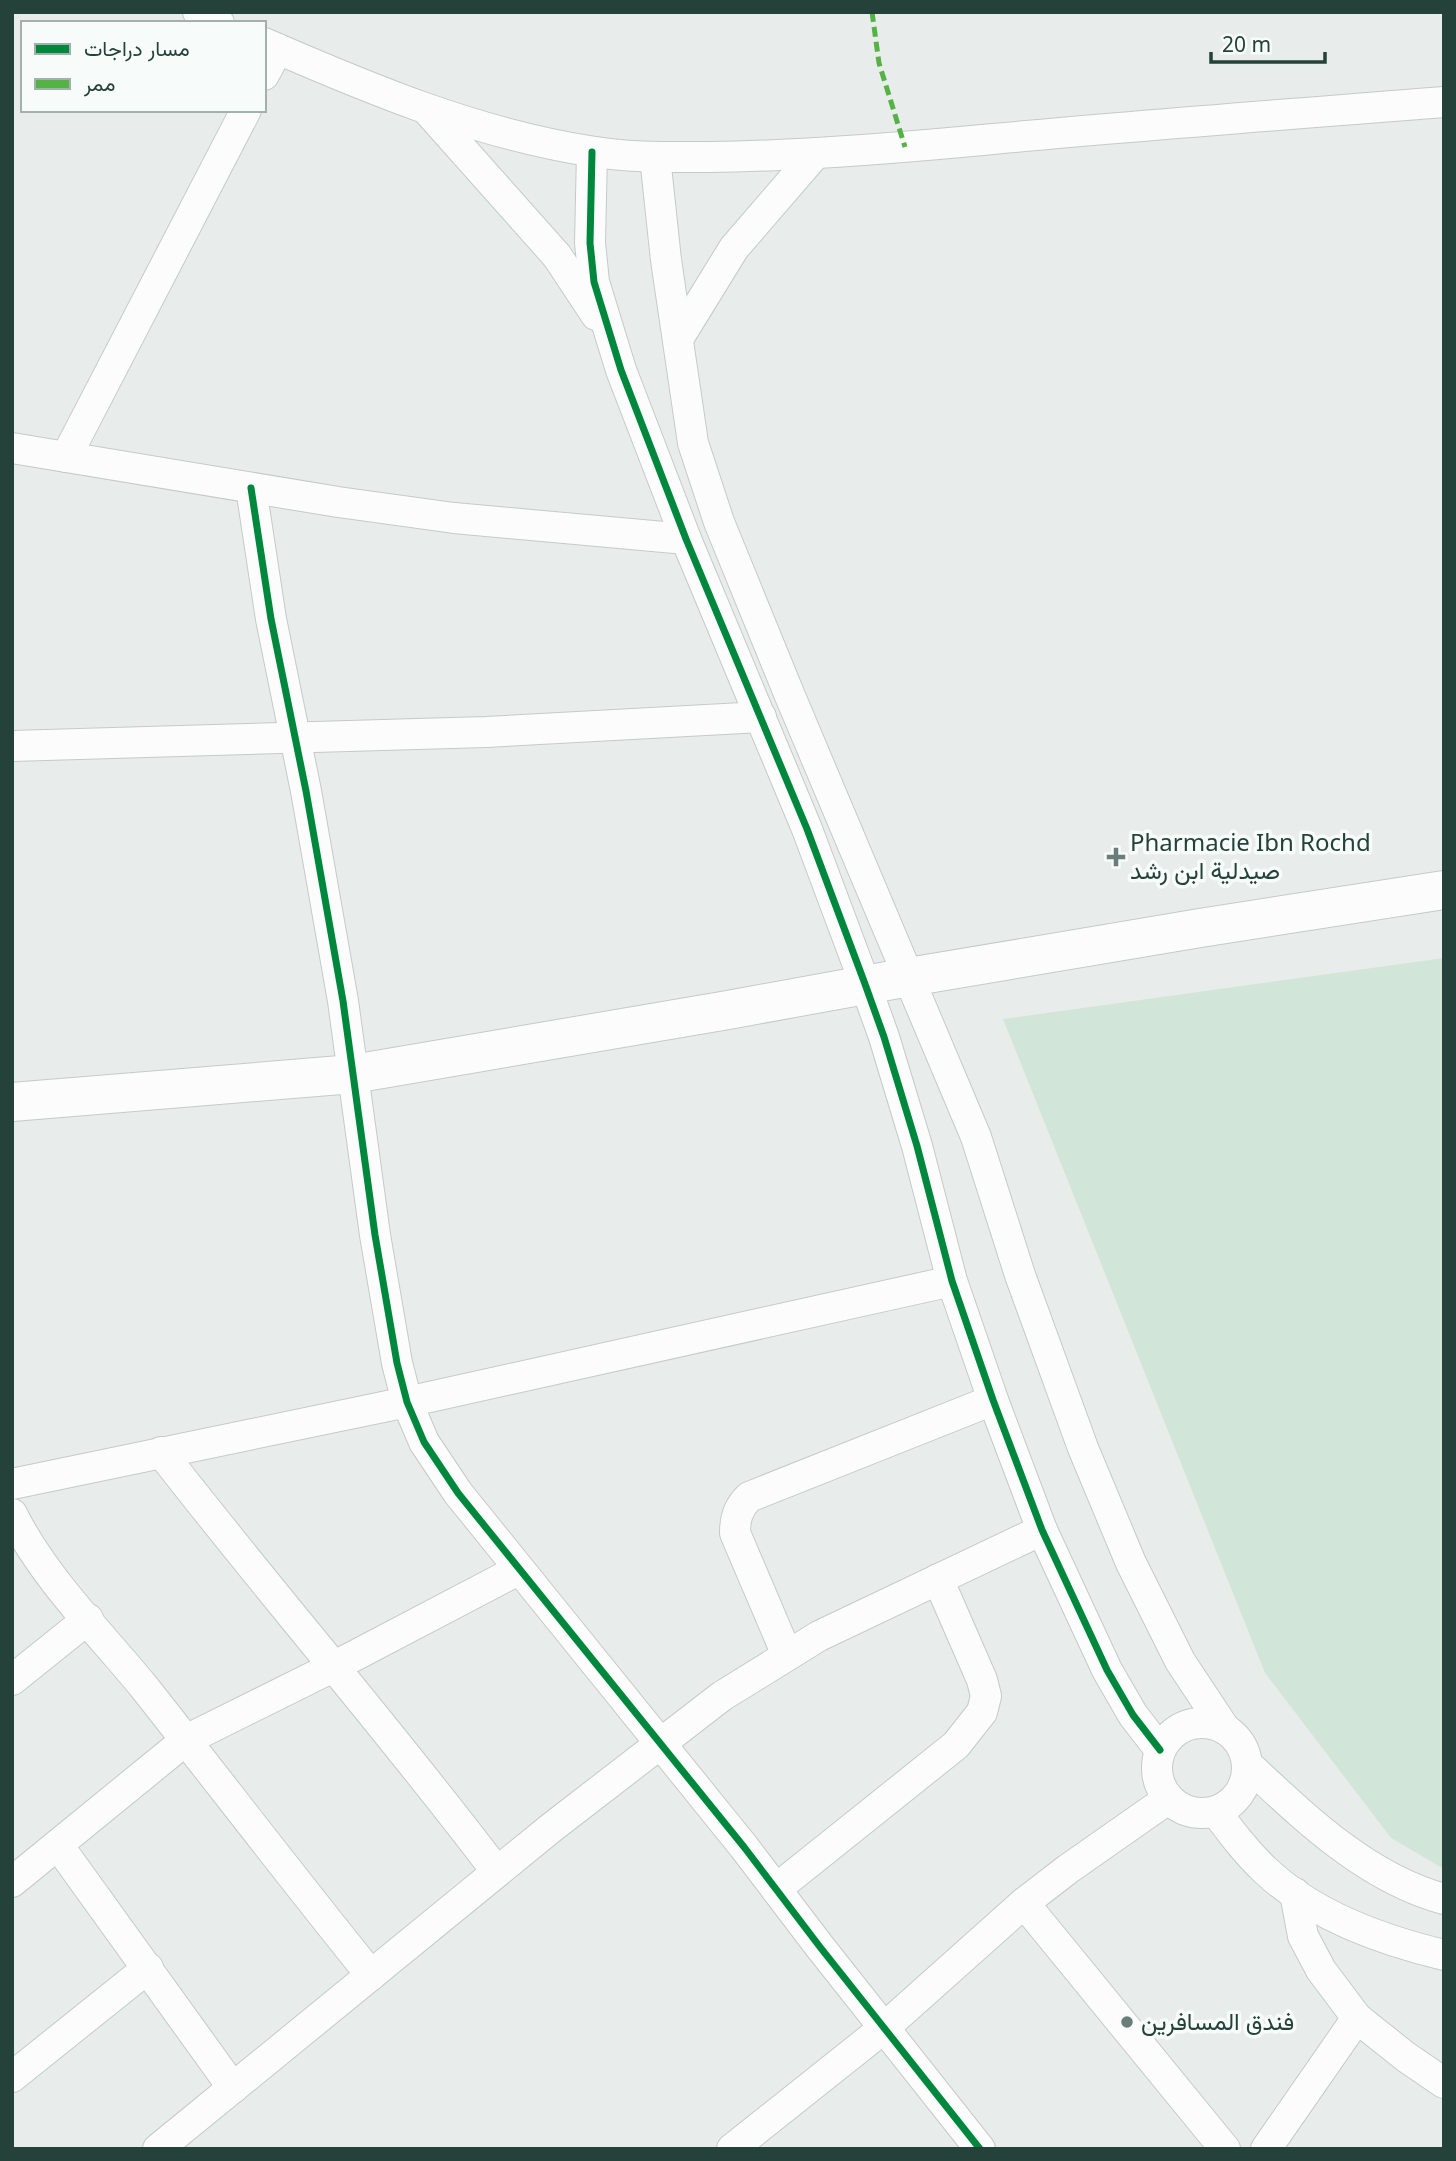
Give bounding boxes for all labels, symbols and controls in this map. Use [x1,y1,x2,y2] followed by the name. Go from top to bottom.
[21,21,266,112] legend
[1211,21,1325,65] scale bar
[1222,30,1271,58] text: 20 m
[84,34,190,62] text: مسار دراجات
[83,69,115,97] text: ممر
[1130,825,1371,886] place label: Pharmacie Ibn Rochd صيدلية ابن رشد
[1108,849,1124,865] marker: Pharmacie Ibn Rochd صيدلية ابن رشد
[1141,2004,1294,2037] place label: فندق المسافرين
[1119,2014,1135,2030] marker: فندق المسافرين

